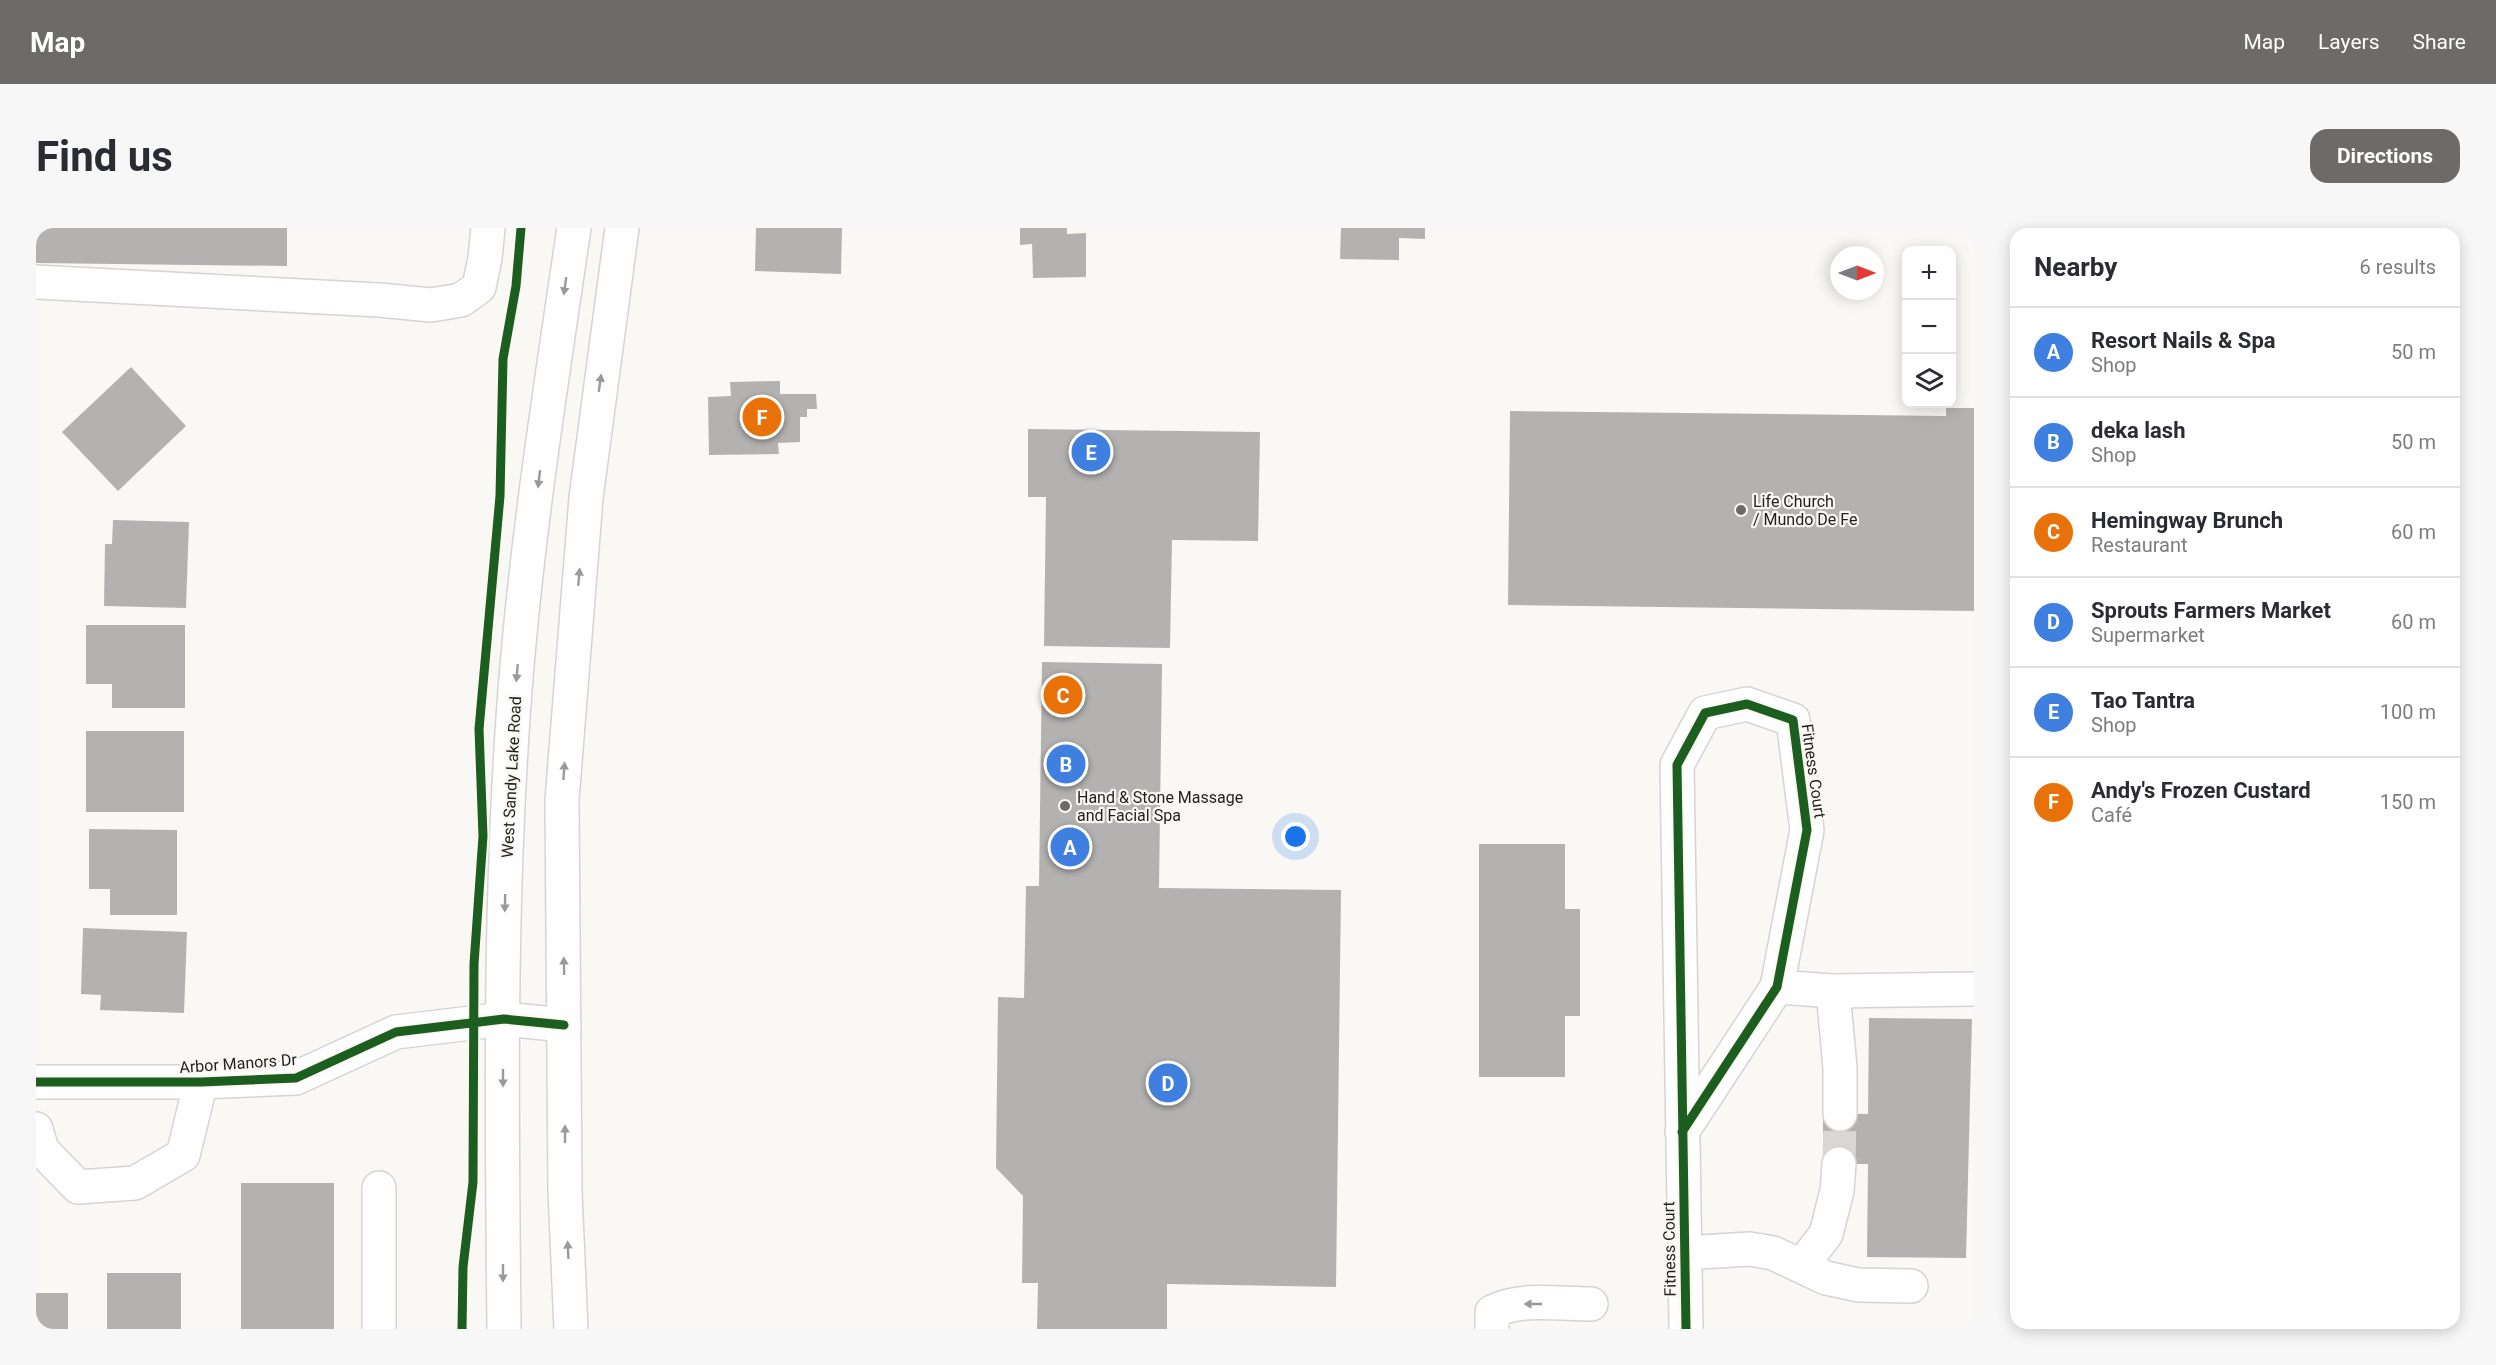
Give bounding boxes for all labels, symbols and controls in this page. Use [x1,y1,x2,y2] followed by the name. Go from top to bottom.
[30,26,85,59] text: Map
[2243,30,2285,54] text: Map
[2318,30,2379,54] text: Layers
[2412,30,2466,54] text: Share
[2310,129,2460,183] button: Directions
[36,132,173,181] text: Find us
[1830,246,1884,300] north arrow
[1902,246,1956,408] map controls
[1902,246,1956,300] button: +
[2034,252,2117,282] text: Nearby
[2360,255,2436,279] text: 6 results
[561,277,570,296] one-way arrow
[1902,300,1956,354] button: −
[2091,328,2276,353] text: Resort Nails & Spa
[2047,340,2060,364] text: A
[2391,340,2436,364] text: 50 m
[2091,353,2137,377] text: Shop
[1902,354,1956,408] button: layers
[596,373,605,392] one-way arrow
[742,394,782,440] pin: F
[2091,418,2185,443] text: deka lash
[1072,430,1110,474] pin: E
[2047,430,2060,454] text: B
[2391,430,2436,454] text: 50 m
[2091,443,2137,467] text: Shop
[535,470,544,489] one-way arrow
[1753,492,1857,529] place label: Life Church / Mundo De Fe
[1734,503,1748,517] marker: Life Church / Mundo De Fe
[2091,508,2283,533] text: Hemingway Brunch
[2047,520,2060,544] text: C
[2391,520,2436,544] text: 60 m
[2091,533,2188,557] text: Restaurant
[574,567,584,586] one-way arrow
[2091,598,2331,623] text: Sprouts Farmers Market
[2047,610,2060,634] text: D
[2391,610,2436,634] text: 60 m
[2091,623,2205,647] text: Supermarket
[512,663,522,682] one-way arrow
[1044,672,1082,718] pin: C
[2091,688,2195,713] text: Tao Tantra
[498,696,525,858] street label: West Sandy Lake Road
[2048,700,2059,724] text: E
[2380,700,2436,724] text: 100 m
[2091,713,2137,737] text: Shop
[1797,723,1830,820] street label: Fitness Court
[1046,742,1086,786] pin: B
[559,762,569,781] one-way arrow
[2091,778,2311,803] text: Andy's Frozen Custard
[1077,788,1243,825] place label: Hand & Stone Massage and Facial Spa
[2048,790,2059,814] text: F
[2380,790,2436,814] text: 150 m
[1058,799,1072,813] marker: Hand & Stone Massage and Facial Spa
[2091,803,2132,827] text: Café
[1281,822,1310,851] your location
[1050,824,1090,870] pin: A
[501,893,510,912] one-way arrow
[559,957,569,976] one-way arrow
[179,1050,298,1077] street label: Arbor Manors Dr
[1148,1060,1188,1106] pin: D
[498,1068,508,1087] one-way arrow
[560,1124,570,1143] one-way arrow
[1659,1201,1680,1297] street label: Fitness Court
[564,1240,573,1259] one-way arrow
[498,1263,508,1282] one-way arrow
[1523,1299,1542,1309] one-way arrow

